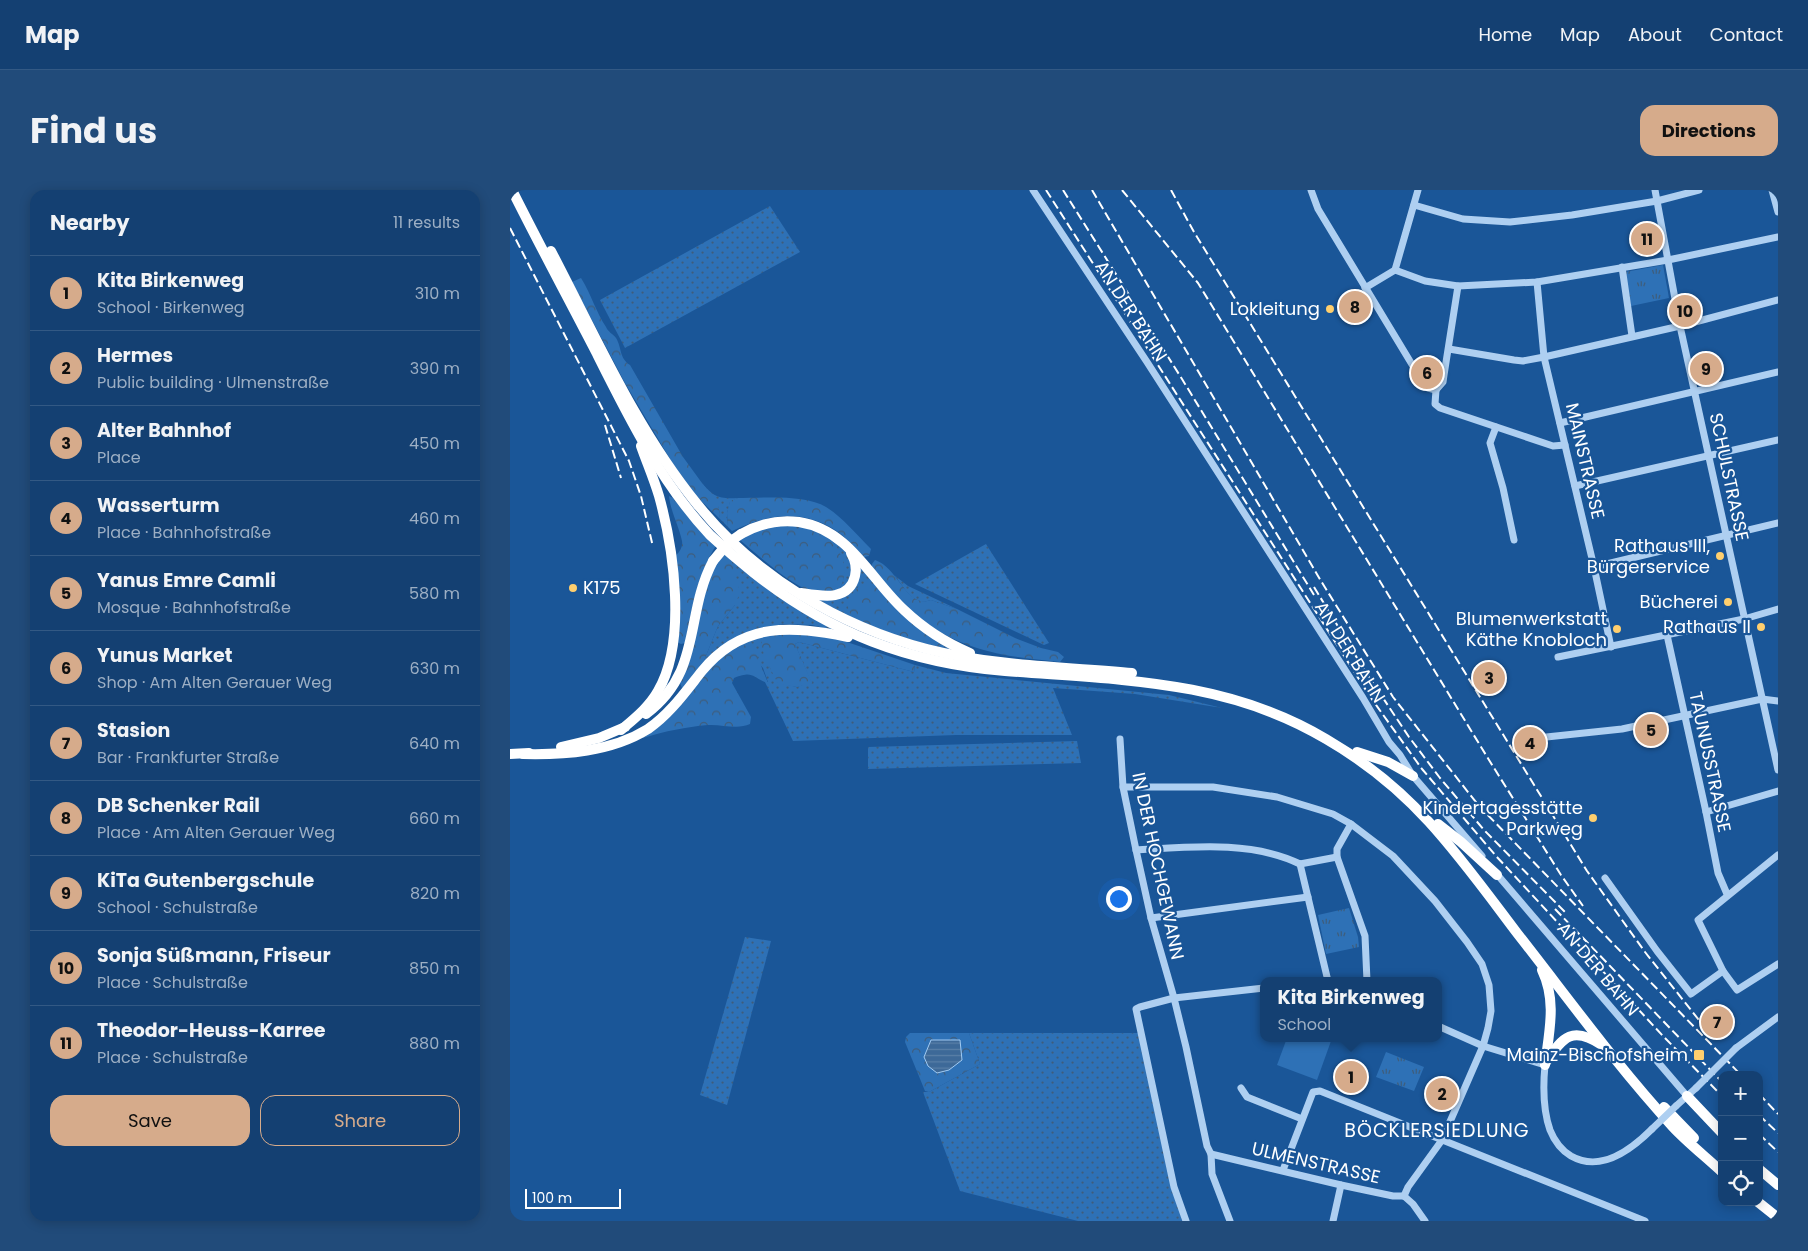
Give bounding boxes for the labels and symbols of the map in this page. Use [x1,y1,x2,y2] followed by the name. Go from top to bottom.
[1631,220,1663,258] pin: 11
[1089,255,1173,366] street label: AN DER BAHN
[1339,288,1371,326] pin: 8
[1669,292,1701,330] pin: 10
[1230,296,1320,321] place label: Lokleitung
[1324,303,1336,315] marker: Lokleitung
[1690,350,1722,388] pin: 9
[1411,354,1443,392] pin: 6
[1560,400,1611,521] street label: MAINSTRASSE
[1704,410,1755,543] street label: SCHULSTRASSE
[1587,533,1710,579] place label: Rathaus III, Bürgerservice
[1714,550,1726,562] marker: Rathaus III, Bürgerservice
[583,575,621,600] place label: K175
[567,582,579,594] marker: K175
[1640,589,1718,614] place label: Bücherei
[1309,596,1392,707] street label: AN DER BAHN
[1722,596,1734,608] marker: Bücherei
[1456,606,1607,652] place label: Blumenwerkstatt Käthe Knobloch
[1663,614,1751,639] place label: Rathaus II
[1755,621,1767,633] marker: Rathaus II
[1611,623,1623,635] marker: Blumenwerkstatt Käthe Knobloch
[1473,659,1505,697] pin: 3
[1683,689,1738,835] street label: TAUNUSSTRASSE
[1635,711,1667,749] pin: 5
[1514,724,1546,762] pin: 4
[1126,770,1191,962] street label: IN DER HOCHGEWANN
[1422,795,1583,841] place label: Kindertagesstätte Parkweg
[1587,812,1599,824] marker: Kindertagesstätte Parkweg
[1106,886,1132,912] your location
[1552,916,1645,1021] street label: AN DER BAHN
[1701,1003,1733,1041] pin: 7
[1506,1042,1688,1067] place label: Mainz-Bischofsheim
[1692,1048,1706,1062] marker: Mainz-Bischofsheim
[1335,1058,1367,1096] pin: 1
[1426,1075,1458,1113] pin: 2
[1344,1117,1530,1144] district label: BÖCKLERSIEDLUNG
[1249,1136,1383,1189] street label: ULMENSTRASSE
[525,1186,621,1209] scale bar

